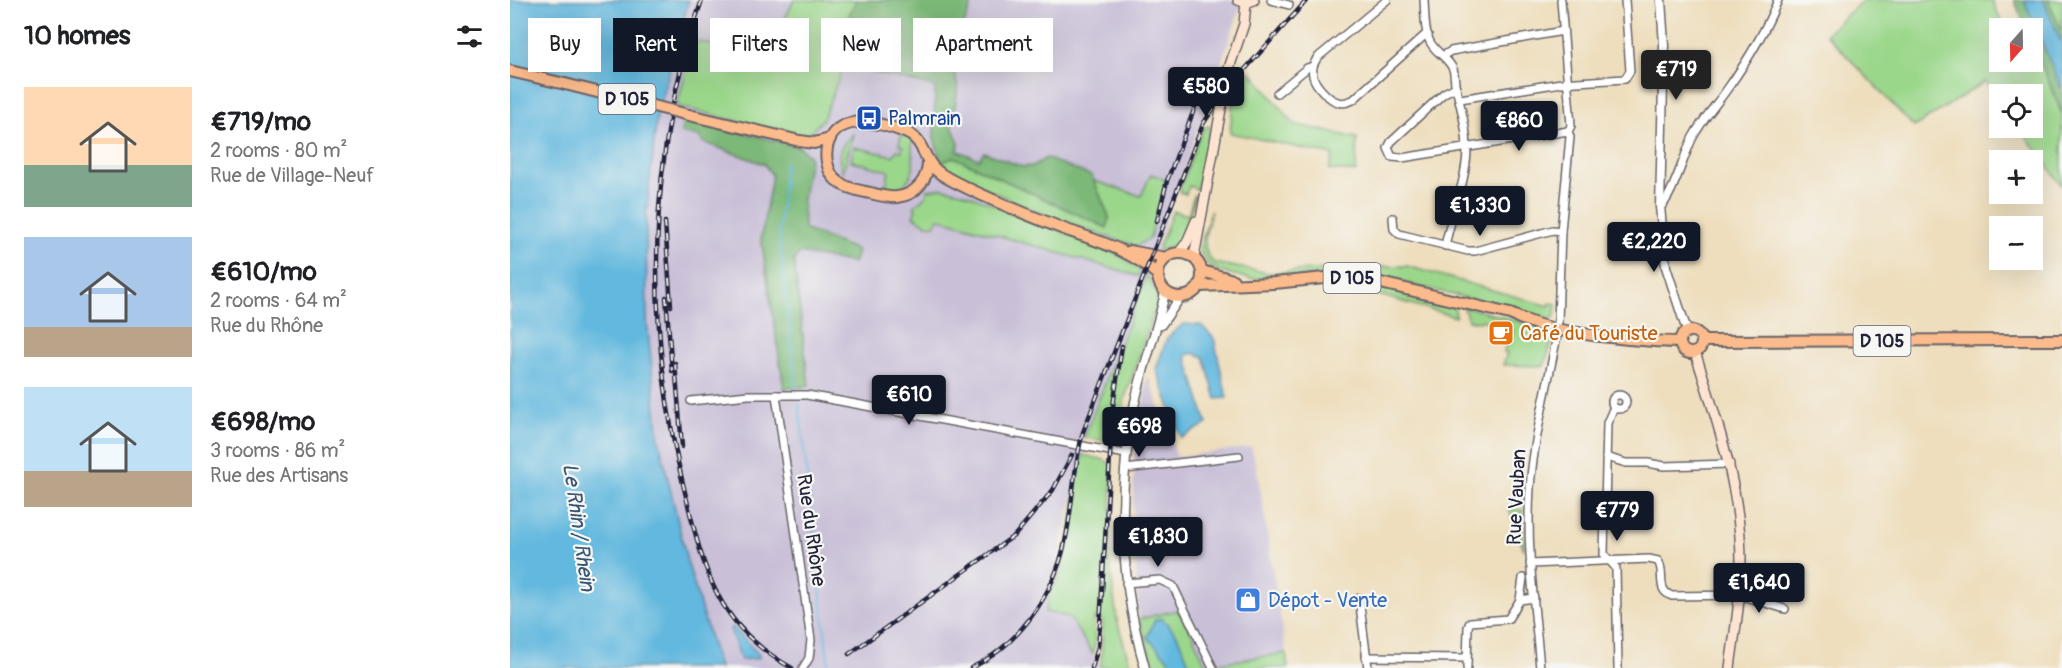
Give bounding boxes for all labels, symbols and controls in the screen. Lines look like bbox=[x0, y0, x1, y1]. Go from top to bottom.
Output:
chip: Buy bbox=[528, 18, 601, 72]
chip: Rent bbox=[613, 18, 698, 72]
chip: Filters bbox=[710, 18, 809, 72]
chip: New bbox=[821, 18, 901, 72]
chip: Apartment bbox=[913, 18, 1053, 72]
north arrow bbox=[1989, 18, 2043, 72]
map controls bbox=[1989, 18, 2043, 270]
text: 10 homes bbox=[24, 20, 130, 52]
icon: filters bbox=[453, 20, 486, 53]
pin: €719 bbox=[1640, 50, 1712, 101]
text: €719 bbox=[1655, 57, 1697, 82]
pin: €580 bbox=[1170, 67, 1242, 118]
text: €580 bbox=[1182, 74, 1230, 99]
road number: D 105 bbox=[598, 84, 656, 114]
button: locate bbox=[1989, 84, 2043, 138]
pin: €860 bbox=[1483, 101, 1555, 152]
bus stop icon: Palmrain bbox=[854, 103, 884, 133]
text: €719/mo bbox=[210, 106, 311, 138]
place label: Palmrain bbox=[888, 106, 961, 131]
text: €860 bbox=[1495, 108, 1543, 133]
icon: home bbox=[72, 111, 144, 183]
text: 2 rooms · 80 m² bbox=[210, 138, 347, 163]
button: + bbox=[1989, 150, 2043, 204]
text: Rue de Village-Neuf bbox=[210, 163, 374, 188]
pin: €1,330 bbox=[1431, 186, 1529, 237]
text: €1,330 bbox=[1449, 193, 1511, 218]
button: − bbox=[1989, 216, 2043, 270]
pin: €2,220 bbox=[1605, 222, 1703, 273]
text: €2,220 bbox=[1621, 229, 1687, 254]
text: €610/mo bbox=[210, 256, 317, 288]
icon: home bbox=[72, 261, 144, 333]
road number: D 105 bbox=[1324, 263, 1380, 293]
text: 2 rooms · 64 m² bbox=[210, 288, 347, 313]
text: Rue du Rhône bbox=[210, 313, 323, 338]
cafe icon: Café du Touriste bbox=[1486, 318, 1516, 348]
place label: Café du Touriste bbox=[1520, 321, 1658, 346]
road number: D 105 bbox=[1854, 326, 1910, 356]
pin: €610 bbox=[873, 375, 945, 426]
text: €610 bbox=[886, 382, 932, 407]
text: €698/mo bbox=[210, 406, 315, 438]
pin: €698 bbox=[1103, 407, 1175, 458]
icon: home bbox=[72, 411, 144, 483]
text: €698 bbox=[1116, 414, 1162, 439]
text: 3 rooms · 86 m² bbox=[210, 438, 345, 463]
street label: Rue Vauban bbox=[1501, 448, 1532, 546]
water label: Le Rhin / Rhein bbox=[556, 461, 601, 594]
text: Rue des Artisans bbox=[210, 463, 348, 488]
street label: Rue du Rhône bbox=[791, 472, 832, 588]
pin: €779 bbox=[1581, 491, 1653, 542]
text: €779 bbox=[1595, 498, 1639, 523]
pin: €1,830 bbox=[1109, 517, 1207, 568]
text: €1,830 bbox=[1128, 524, 1189, 549]
pin: €1,640 bbox=[1710, 563, 1808, 614]
text: €1,640 bbox=[1728, 570, 1791, 595]
shop icon: Dépot - Vente bbox=[1233, 585, 1263, 615]
place label: Dépot - Vente bbox=[1268, 588, 1387, 613]

